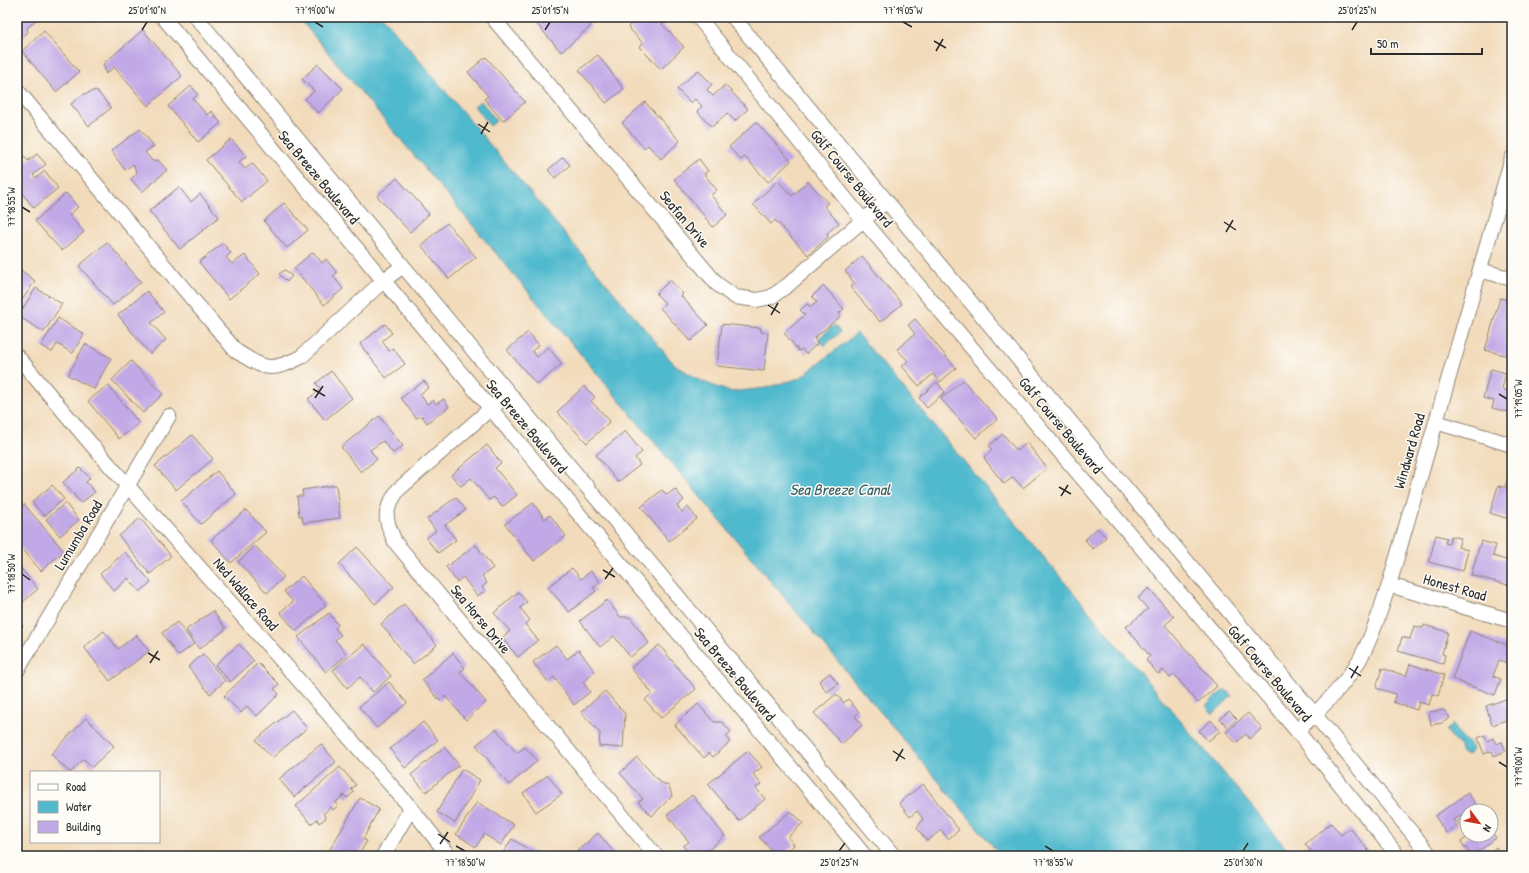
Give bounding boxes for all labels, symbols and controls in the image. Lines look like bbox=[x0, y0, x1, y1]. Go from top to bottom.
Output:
text: 25°01'10"N bbox=[128, 4, 166, 17]
text: 77°19'00"W bbox=[295, 4, 335, 17]
text: 25°01'15"N bbox=[531, 4, 569, 17]
text: 77°19'05"W bbox=[883, 4, 923, 17]
text: 25°01'25"N bbox=[1338, 4, 1376, 17]
scale bar bbox=[1371, 30, 1482, 56]
text: 50 m bbox=[1377, 35, 1398, 52]
street label: Golf Course Boulevard bbox=[806, 125, 898, 232]
street label: Sea Breeze Boulevard bbox=[274, 126, 365, 228]
text: 77°18'55"W bbox=[5, 186, 18, 227]
street label: Seafan Drive bbox=[655, 186, 715, 252]
street label: Golf Course Boulevard bbox=[1014, 372, 1108, 478]
street label: Sea Breeze Boulevard bbox=[482, 375, 573, 477]
text: 77°19'05"W bbox=[1512, 379, 1525, 419]
street label: Windward Road bbox=[1388, 411, 1430, 491]
water label: Sea Breeze Canal bbox=[790, 478, 891, 500]
street label: Lumumba Road bbox=[49, 496, 107, 574]
text: 77°18'50"W bbox=[5, 553, 18, 594]
street label: Ned Wallace Road bbox=[208, 553, 284, 635]
street label: Honest Road bbox=[1421, 568, 1489, 606]
street label: Sea Horse Drive bbox=[446, 580, 516, 658]
street label: Golf Course Boulevard bbox=[1223, 620, 1317, 726]
street label: Sea Breeze Boulevard bbox=[690, 623, 781, 725]
text: 77°19'00"W bbox=[1512, 747, 1525, 787]
legend bbox=[30, 771, 160, 843]
text: Road bbox=[66, 778, 86, 795]
text: Water bbox=[66, 798, 92, 815]
north arrow bbox=[1459, 803, 1499, 843]
text: Building bbox=[66, 818, 101, 835]
text: N bbox=[1480, 822, 1495, 835]
text: 77°18'50"W bbox=[445, 856, 486, 869]
text: 25°01'25"N bbox=[820, 856, 858, 869]
text: 77°18'55"W bbox=[1033, 856, 1074, 869]
text: 25°01'30"N bbox=[1224, 856, 1262, 869]

